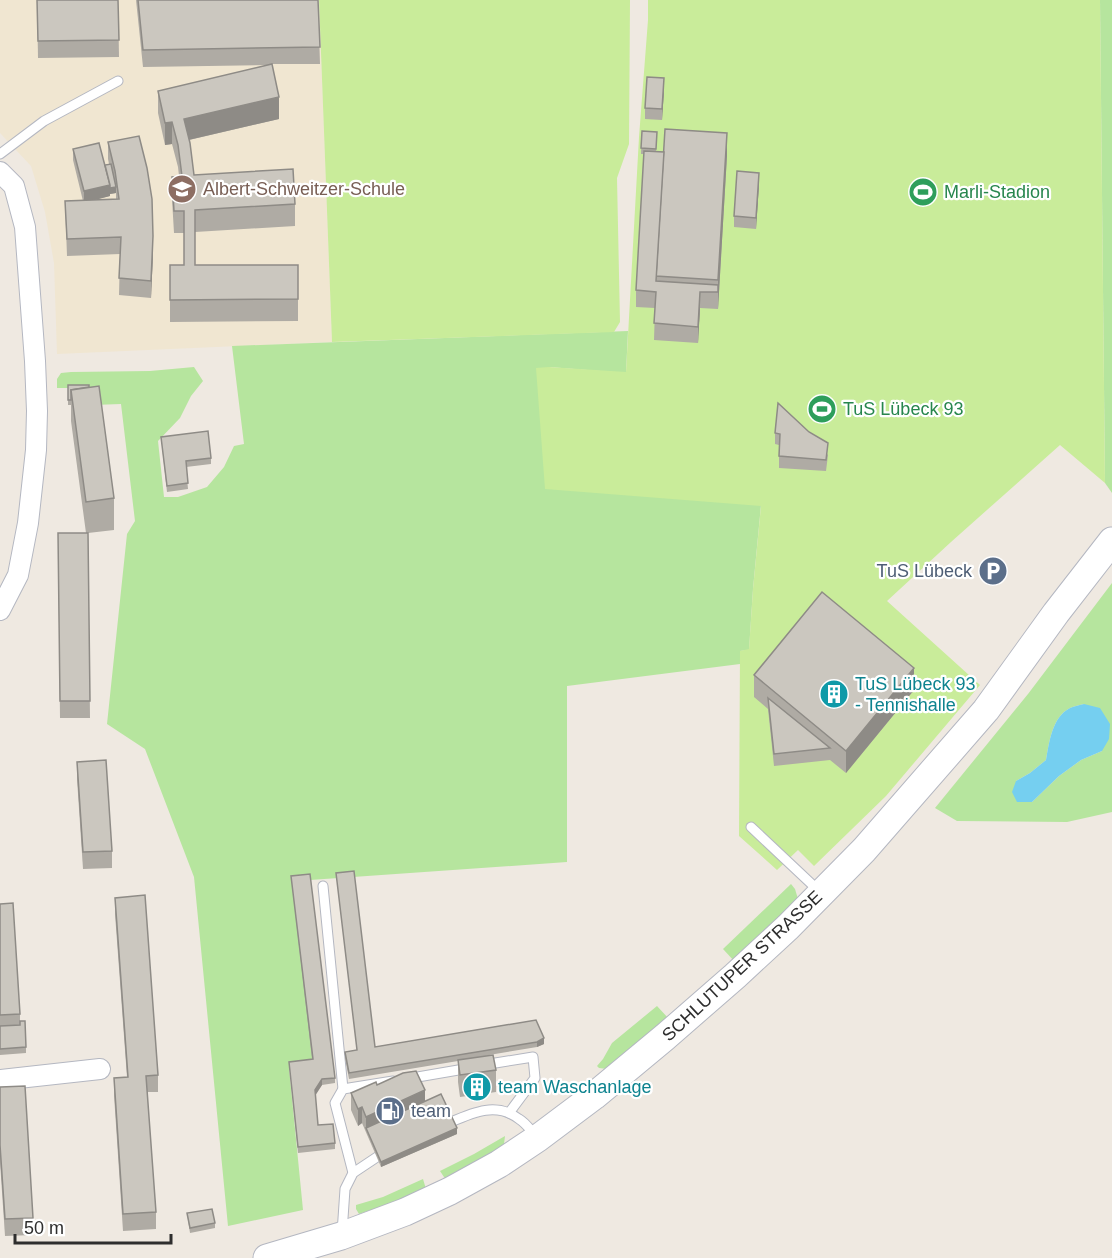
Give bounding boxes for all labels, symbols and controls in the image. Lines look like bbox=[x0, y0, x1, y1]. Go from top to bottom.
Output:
school or university icon: Albert-Schweitzer-Schule bbox=[166, 173, 198, 205]
sports icon: Marli-Stadion bbox=[907, 176, 939, 208]
place label: Albert-Schweitzer-Schule bbox=[203, 179, 405, 199]
place label: Marli-Stadion bbox=[944, 182, 1050, 202]
sports icon: TuS Lübeck 93 bbox=[806, 393, 838, 425]
place label: TuS Lübeck 93 bbox=[843, 399, 963, 419]
parking icon: TuS Lübeck bbox=[977, 555, 1009, 587]
place label: TuS Lübeck bbox=[877, 561, 973, 581]
place label: TuS Lübeck 93 - Tennishalle bbox=[855, 674, 975, 715]
building icon: TuS Lübeck 93 - Tennishalle bbox=[818, 678, 850, 710]
street label: SCHLUTUPER STRASSE bbox=[658, 887, 826, 1045]
building icon: team Waschanlage bbox=[461, 1071, 493, 1103]
place label: team Waschanlage bbox=[498, 1077, 651, 1097]
fuel station icon: team bbox=[374, 1095, 406, 1127]
place label: team bbox=[411, 1101, 451, 1121]
scale bar bbox=[15, 1207, 171, 1245]
text: 50 m bbox=[24, 1218, 64, 1238]

